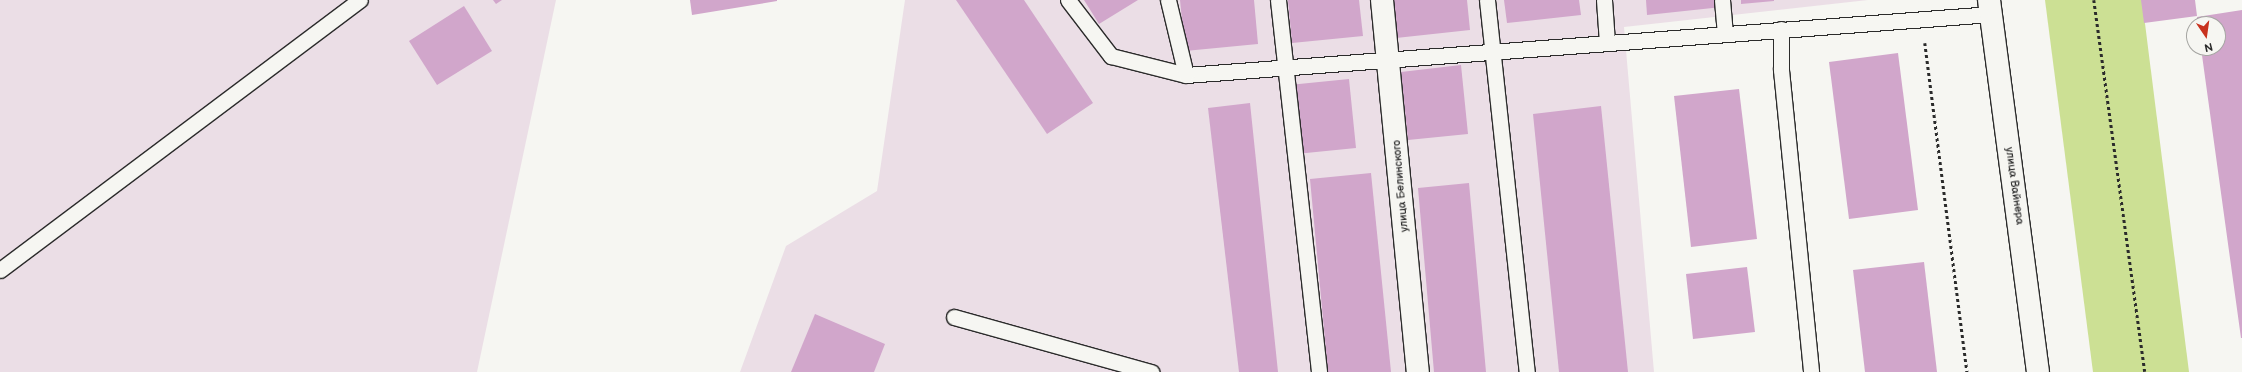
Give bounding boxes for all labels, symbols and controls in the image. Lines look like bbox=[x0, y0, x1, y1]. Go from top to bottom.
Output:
north arrow bbox=[2186, 16, 2226, 56]
text: N bbox=[2203, 40, 2214, 54]
street label: улица Белинского bbox=[1390, 139, 1412, 233]
street label: улица Вайнера bbox=[2002, 146, 2026, 226]

